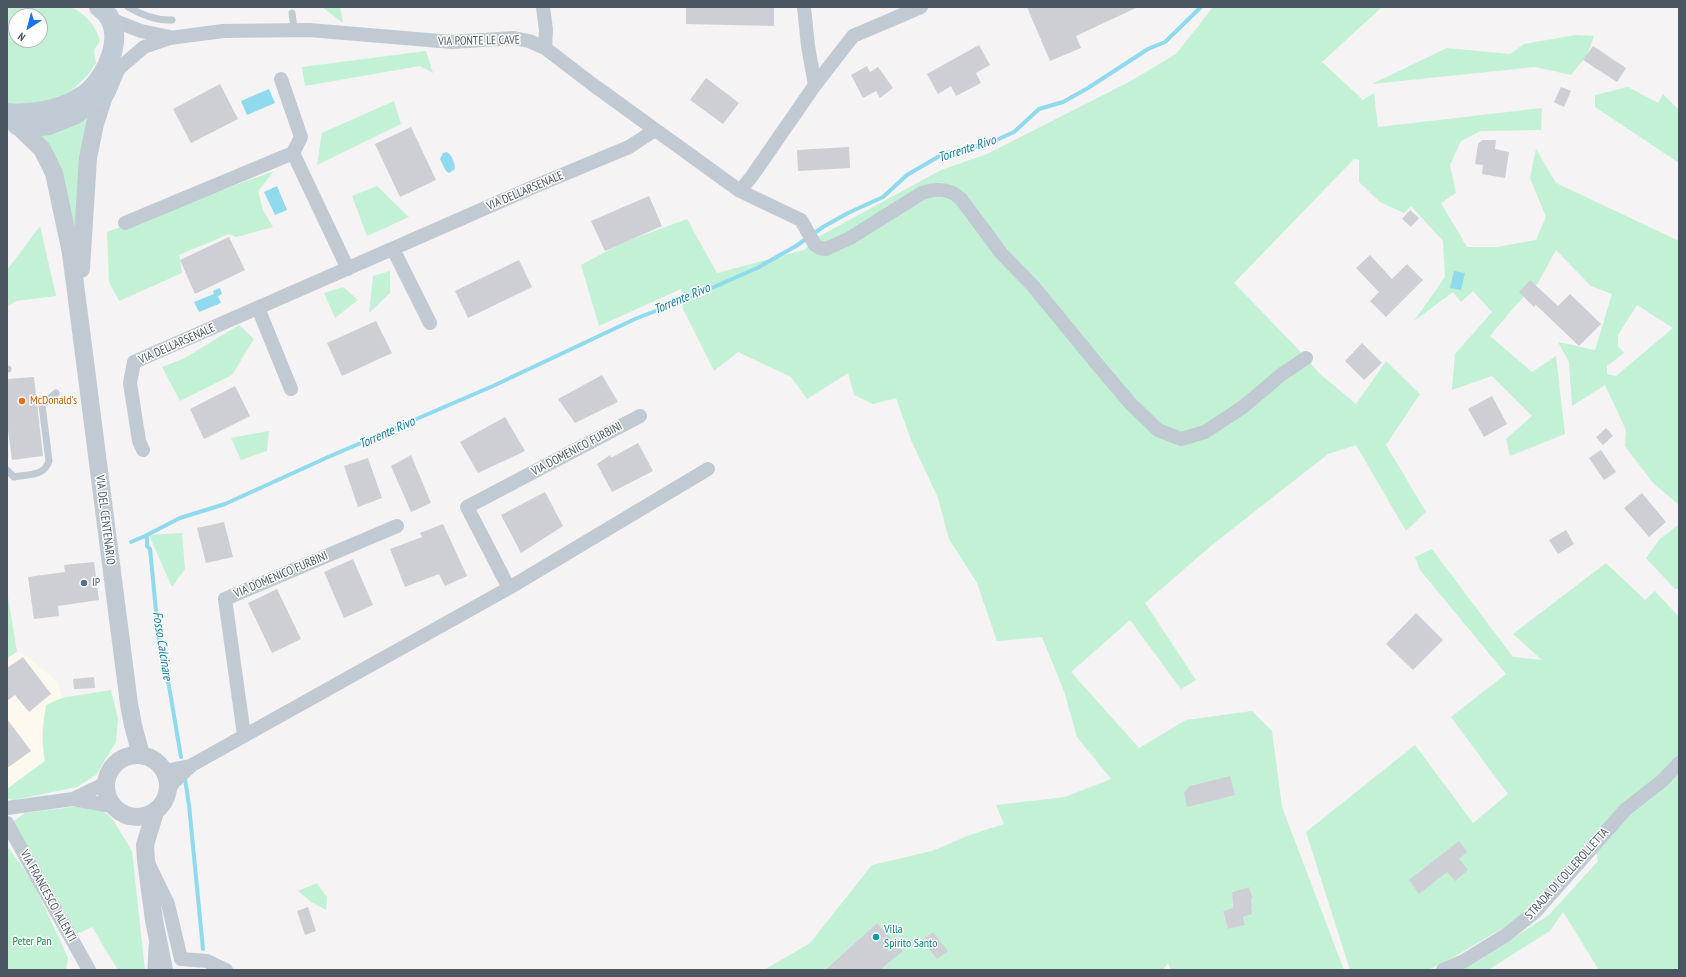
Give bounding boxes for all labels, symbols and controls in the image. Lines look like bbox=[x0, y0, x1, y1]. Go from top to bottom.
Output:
north arrow bbox=[8, 8, 48, 48]
text: N bbox=[15, 29, 28, 44]
street label: VIA PONTE LE CAVE bbox=[438, 33, 520, 49]
water label: Torrente Rivo bbox=[936, 132, 998, 166]
street label: VIA DELL'ARSENALE bbox=[485, 168, 565, 214]
water label: Torrente Rivo bbox=[652, 280, 712, 318]
street label: VIA DELL'ARSENALE bbox=[137, 321, 217, 367]
place label: McDonald's bbox=[30, 394, 77, 408]
marker: McDonald's bbox=[17, 396, 27, 406]
water label: Torrente Rivo bbox=[357, 414, 417, 452]
street label: VIA DOMENICO FURBINI bbox=[529, 419, 625, 479]
street label: VIA DEL CENTENARIO bbox=[92, 474, 118, 566]
street label: VIA DOMENICO FURBINI bbox=[232, 549, 330, 601]
place label: IP bbox=[92, 576, 100, 590]
marker: IP bbox=[79, 578, 89, 588]
water label: Fosso Calcinare bbox=[149, 610, 175, 682]
street label: STRADA DI COLLEROLLETTA bbox=[1522, 825, 1612, 923]
street label: VIA FRANCESCO IALENTI bbox=[17, 848, 79, 944]
place label: Villa Spirito Santo bbox=[884, 923, 937, 951]
marker: Villa Spirito Santo bbox=[871, 932, 881, 942]
park label: Peter Pan bbox=[12, 935, 52, 949]

